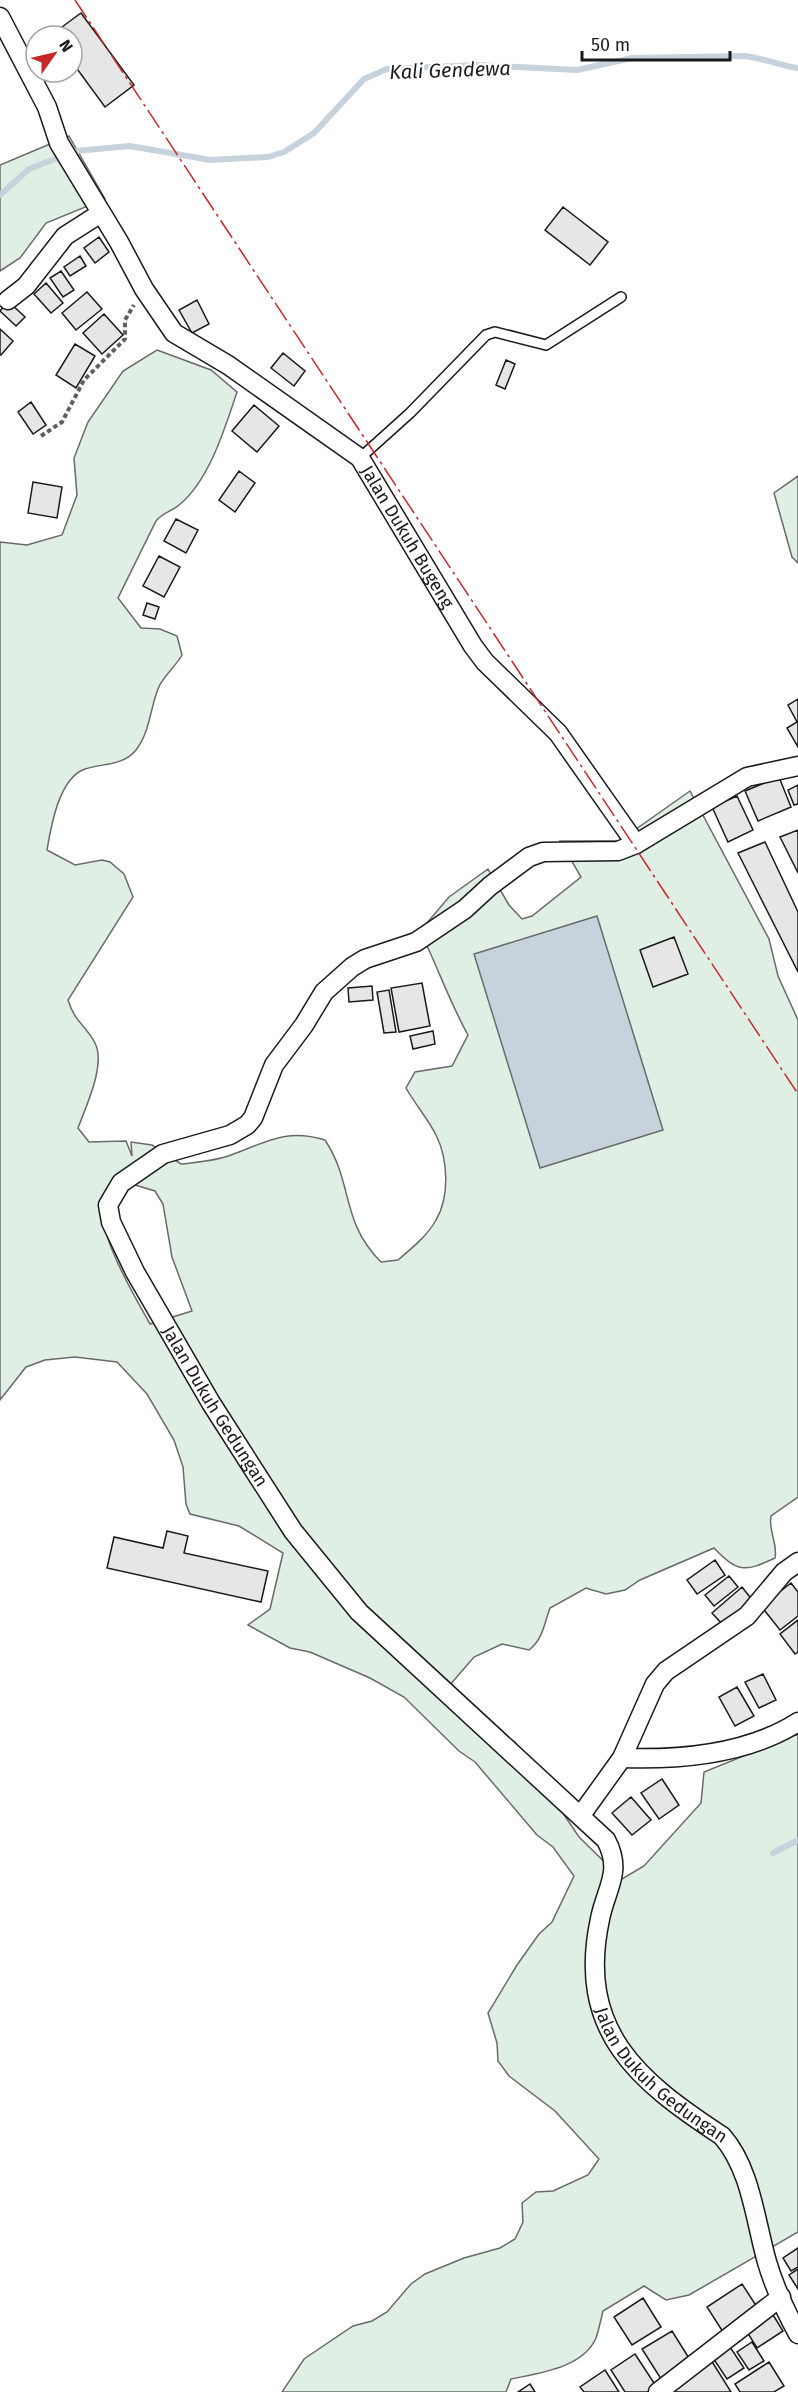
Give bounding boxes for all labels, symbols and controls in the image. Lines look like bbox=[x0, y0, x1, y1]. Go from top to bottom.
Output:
north arrow bbox=[24, 24, 84, 84]
scale bar bbox=[582, 24, 730, 62]
text: 50 m bbox=[591, 34, 630, 56]
text: N bbox=[55, 36, 77, 56]
water label: Kali Gendewa bbox=[389, 56, 511, 84]
street label: Jalan Dukuh Bugeng bbox=[356, 461, 459, 613]
street label: Jalan Dukuh Gedungan bbox=[158, 1322, 273, 1491]
street label: Jalan Dukuh Gedungan bbox=[590, 2005, 732, 2148]

